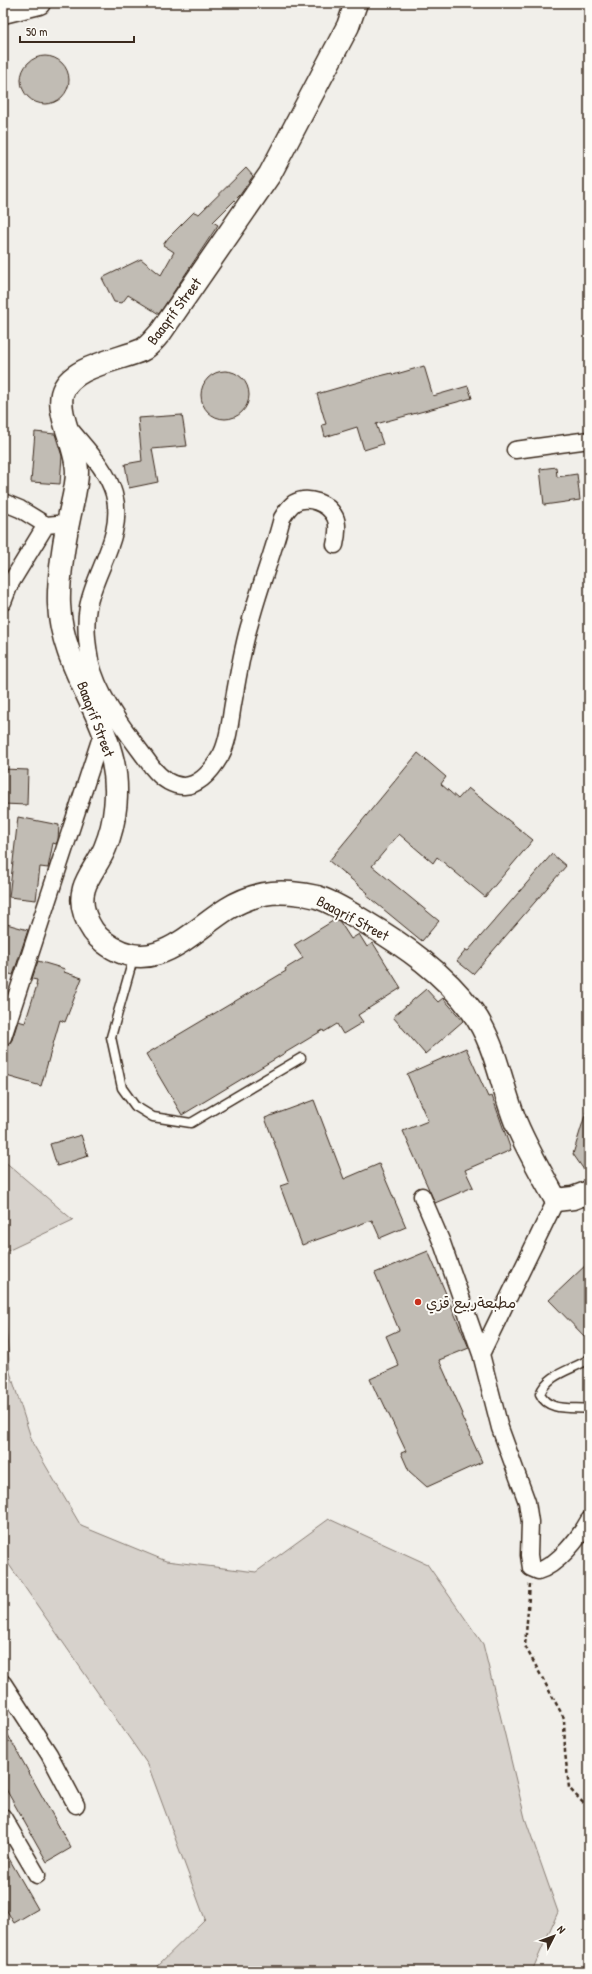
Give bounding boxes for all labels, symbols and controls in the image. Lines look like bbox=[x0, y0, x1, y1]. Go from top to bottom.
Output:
scale bar bbox=[20, 18, 134, 44]
text: 50 m bbox=[26, 23, 47, 40]
street label: Baaqrif Street bbox=[142, 272, 207, 349]
street label: Baaqrif Street bbox=[72, 678, 120, 761]
street label: Baaqrif Street bbox=[313, 890, 394, 946]
place label: مطبعةربيع قزي bbox=[426, 1292, 516, 1314]
marker: مطبعةربيع قزي bbox=[413, 1297, 423, 1307]
north arrow bbox=[534, 1916, 574, 1956]
text: N bbox=[554, 1922, 569, 1936]

